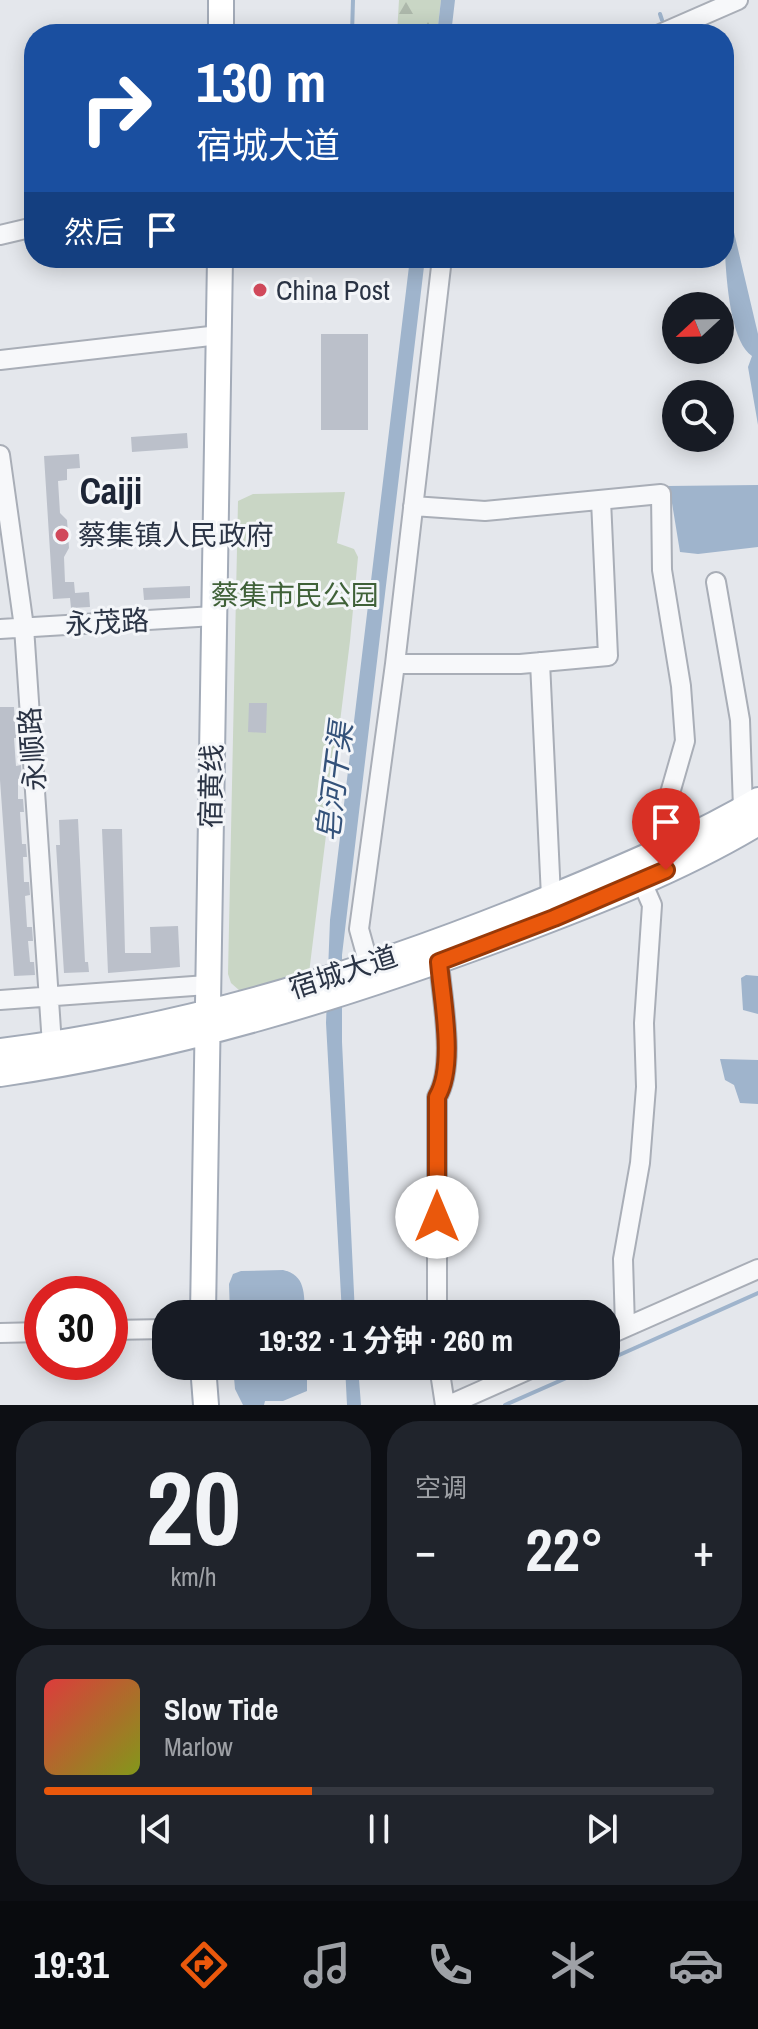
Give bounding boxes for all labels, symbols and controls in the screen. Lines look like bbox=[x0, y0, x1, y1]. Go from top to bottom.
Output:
text: 130 m bbox=[196, 44, 326, 119]
icon: right bbox=[64, 56, 168, 160]
text: 宿城大道 bbox=[196, 121, 340, 169]
icon: arrive bbox=[140, 208, 184, 252]
text: 然后 bbox=[64, 212, 124, 252]
place label: China Post bbox=[276, 271, 390, 309]
marker: China Post bbox=[251, 281, 269, 299]
north arrow bbox=[662, 292, 734, 364]
map controls bbox=[662, 292, 734, 452]
button: search bbox=[662, 380, 734, 452]
district label: Caiji bbox=[80, 467, 142, 515]
place label: 蔡集镇人民政府 bbox=[78, 516, 274, 554]
marker: 蔡集镇人民政府 bbox=[53, 526, 71, 544]
park label: 蔡集市民公园 bbox=[211, 576, 379, 614]
street label: 永茂路 bbox=[64, 601, 150, 643]
street label: 永顺路 bbox=[10, 706, 54, 792]
water label: 皂河干渠 bbox=[307, 716, 362, 844]
street label: 宿黄线 bbox=[191, 744, 231, 828]
pin bbox=[632, 788, 700, 870]
icon: arrive bbox=[644, 800, 688, 844]
street label: 宿城大道 bbox=[284, 937, 402, 1007]
position arrow bbox=[395, 1175, 479, 1259]
speed limit sign: 30 bbox=[24, 1276, 128, 1380]
text: 19:32 · 1 分钟 · 260 m bbox=[259, 1320, 513, 1360]
text: 20 bbox=[146, 1437, 241, 1577]
text: 空调 bbox=[415, 1470, 467, 1505]
text: 22° bbox=[525, 1509, 604, 1590]
text: − bbox=[415, 1520, 436, 1580]
text: + bbox=[693, 1520, 714, 1580]
text: km/h bbox=[170, 1559, 217, 1594]
text: Slow Tide bbox=[164, 1689, 278, 1729]
text: Marlow bbox=[164, 1729, 233, 1764]
icon: previous bbox=[134, 1807, 178, 1851]
icon: pause bbox=[357, 1807, 401, 1851]
icon: next bbox=[580, 1807, 624, 1851]
icon: directions bbox=[176, 1937, 232, 1993]
icon: music bbox=[299, 1937, 355, 1993]
icon: phone bbox=[422, 1937, 478, 1993]
icon: climate bbox=[545, 1937, 601, 1993]
icon: car bbox=[668, 1937, 724, 1993]
text: 19:31 bbox=[34, 1941, 109, 1989]

